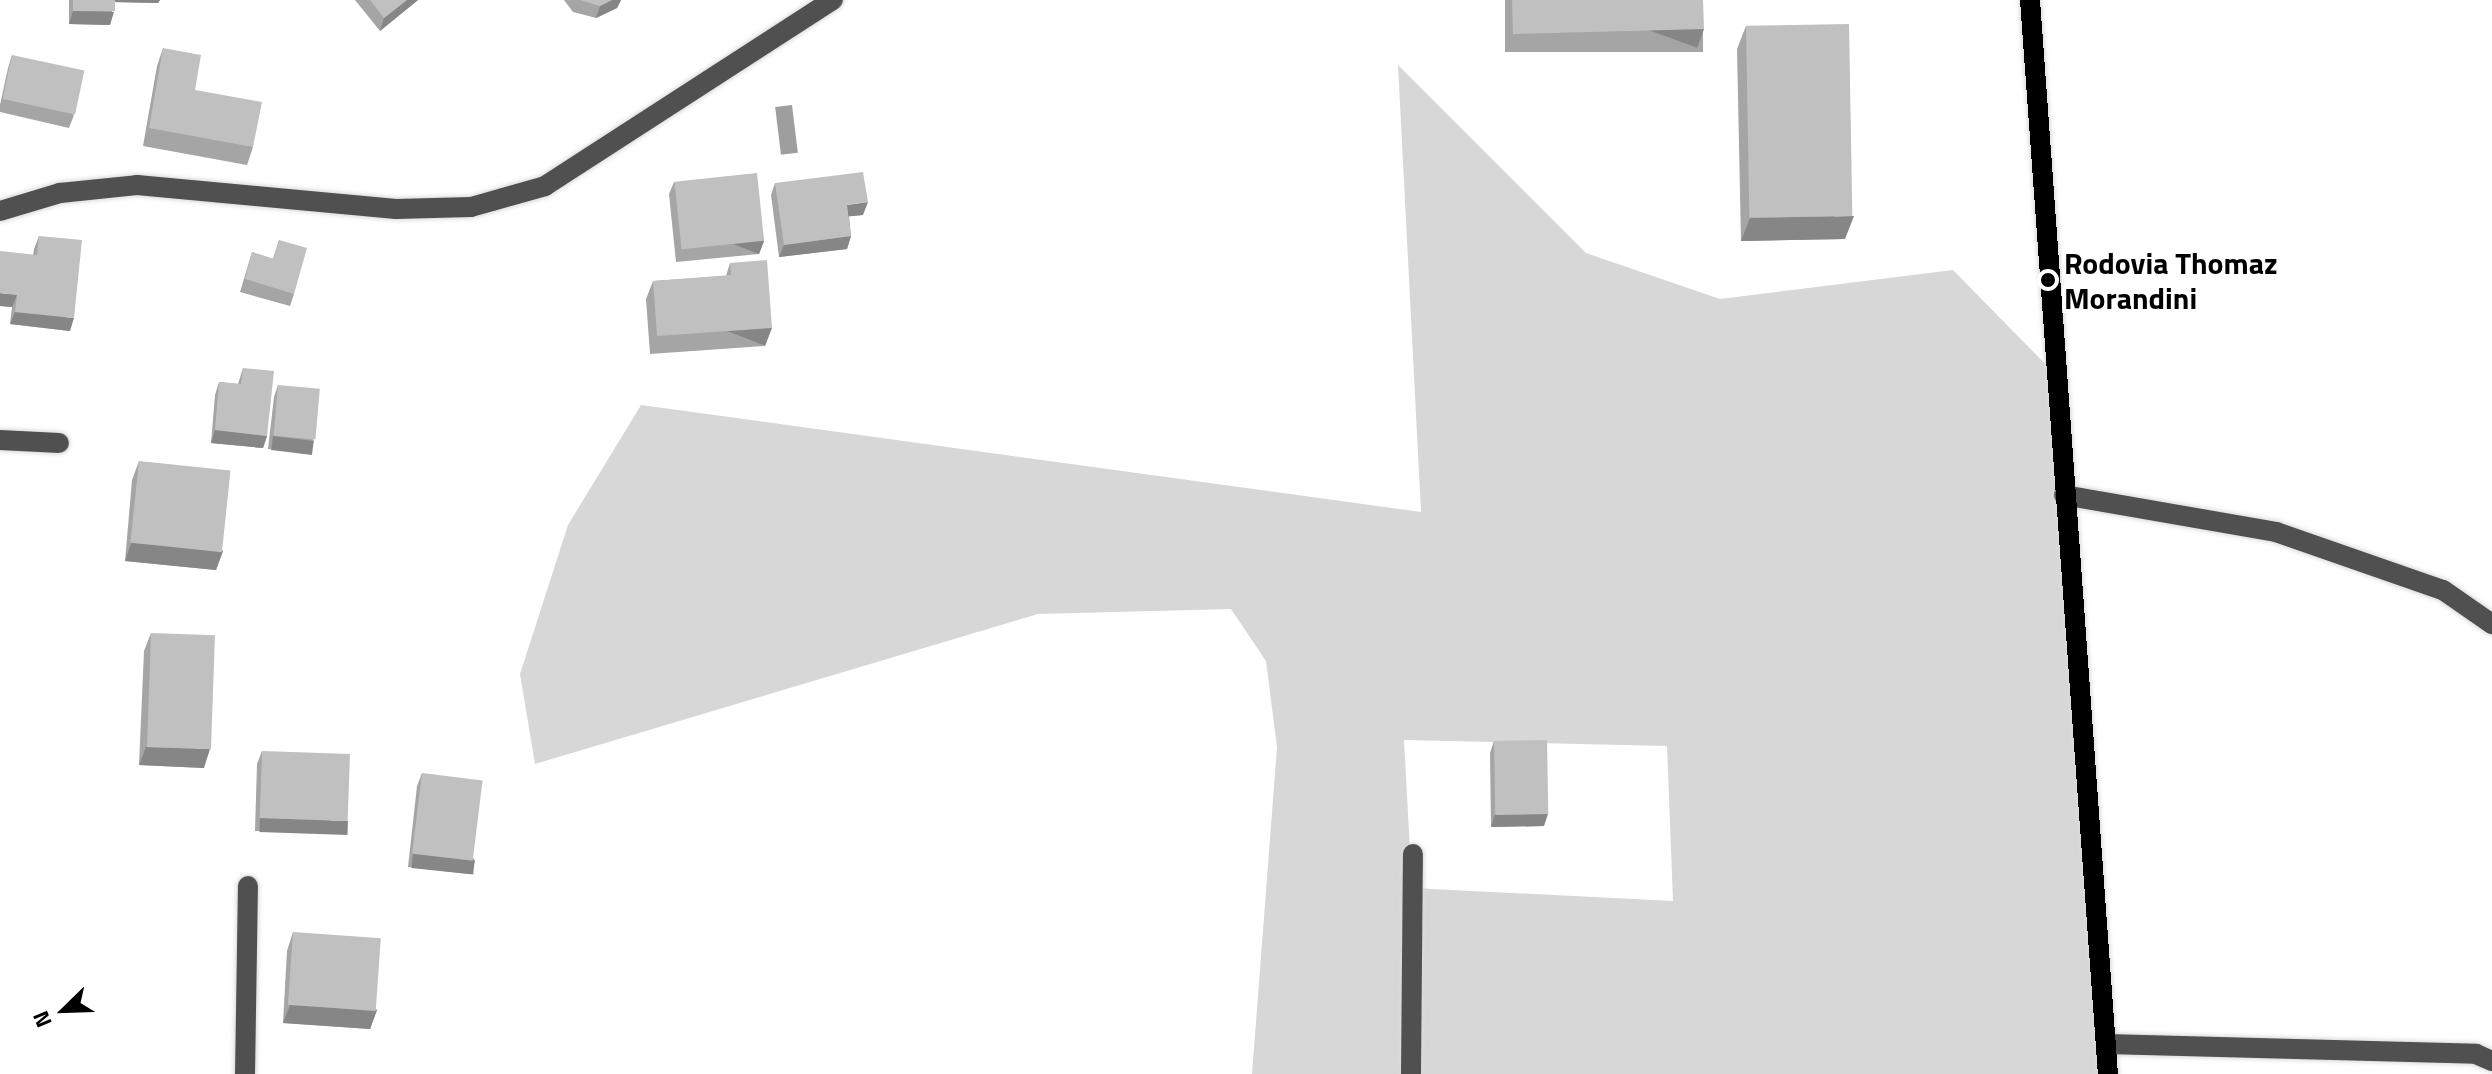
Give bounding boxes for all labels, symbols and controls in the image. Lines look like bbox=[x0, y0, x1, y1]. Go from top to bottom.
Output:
place label: Rodovia Thomaz Morandini bbox=[2064, 245, 2278, 316]
marker: Rodovia Thomaz Morandini bbox=[2039, 271, 2057, 289]
north arrow bbox=[24, 970, 104, 1050]
text: N bbox=[23, 1006, 61, 1033]

